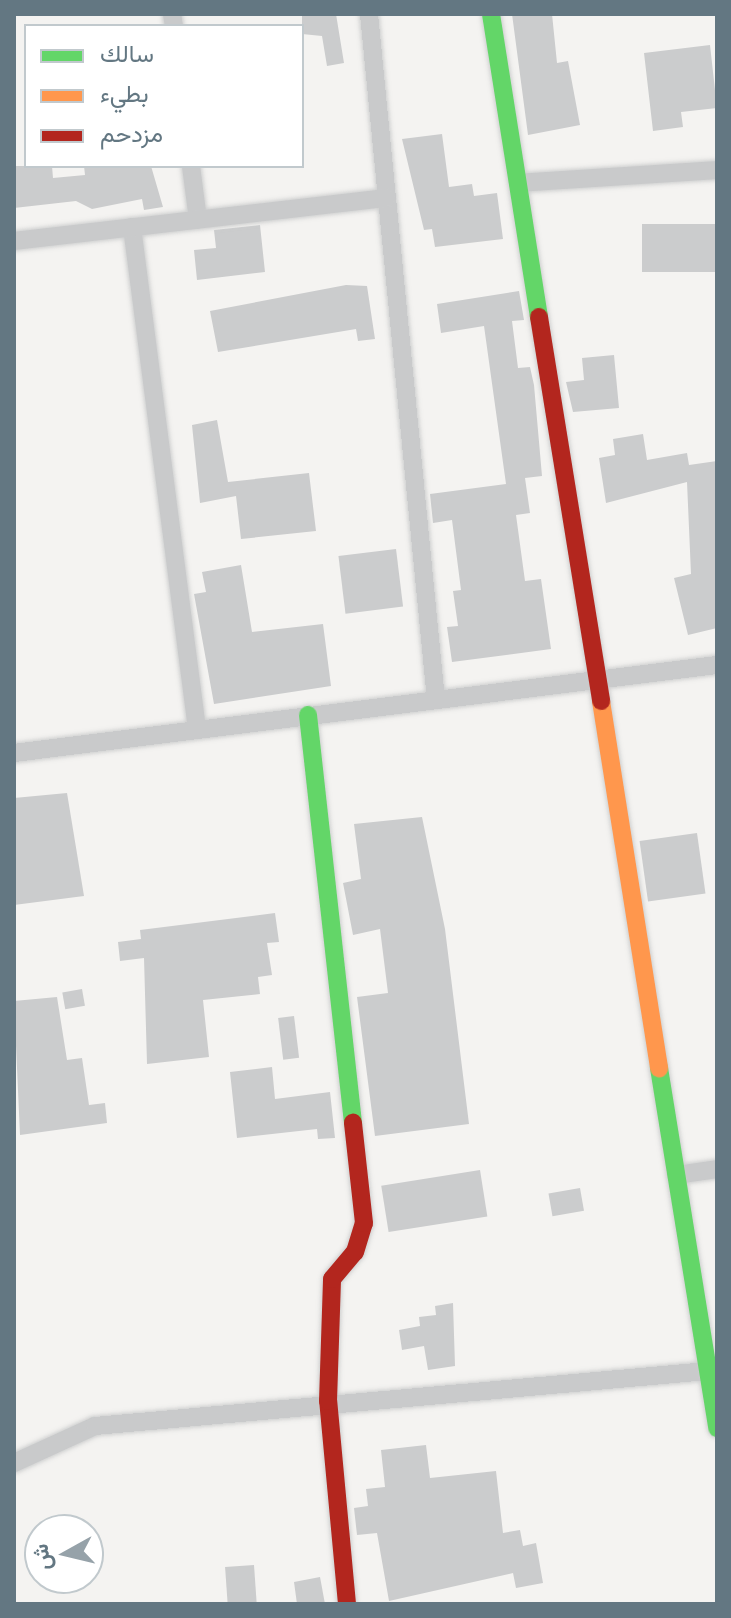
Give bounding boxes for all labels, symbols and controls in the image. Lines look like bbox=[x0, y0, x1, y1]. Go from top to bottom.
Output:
legend bbox=[24, 24, 304, 168]
text: سالك bbox=[100, 40, 154, 68]
text: بطيء bbox=[100, 80, 149, 108]
text: مزدحم bbox=[100, 120, 163, 148]
north arrow bbox=[24, 1514, 104, 1594]
text: ش bbox=[28, 1542, 56, 1572]

